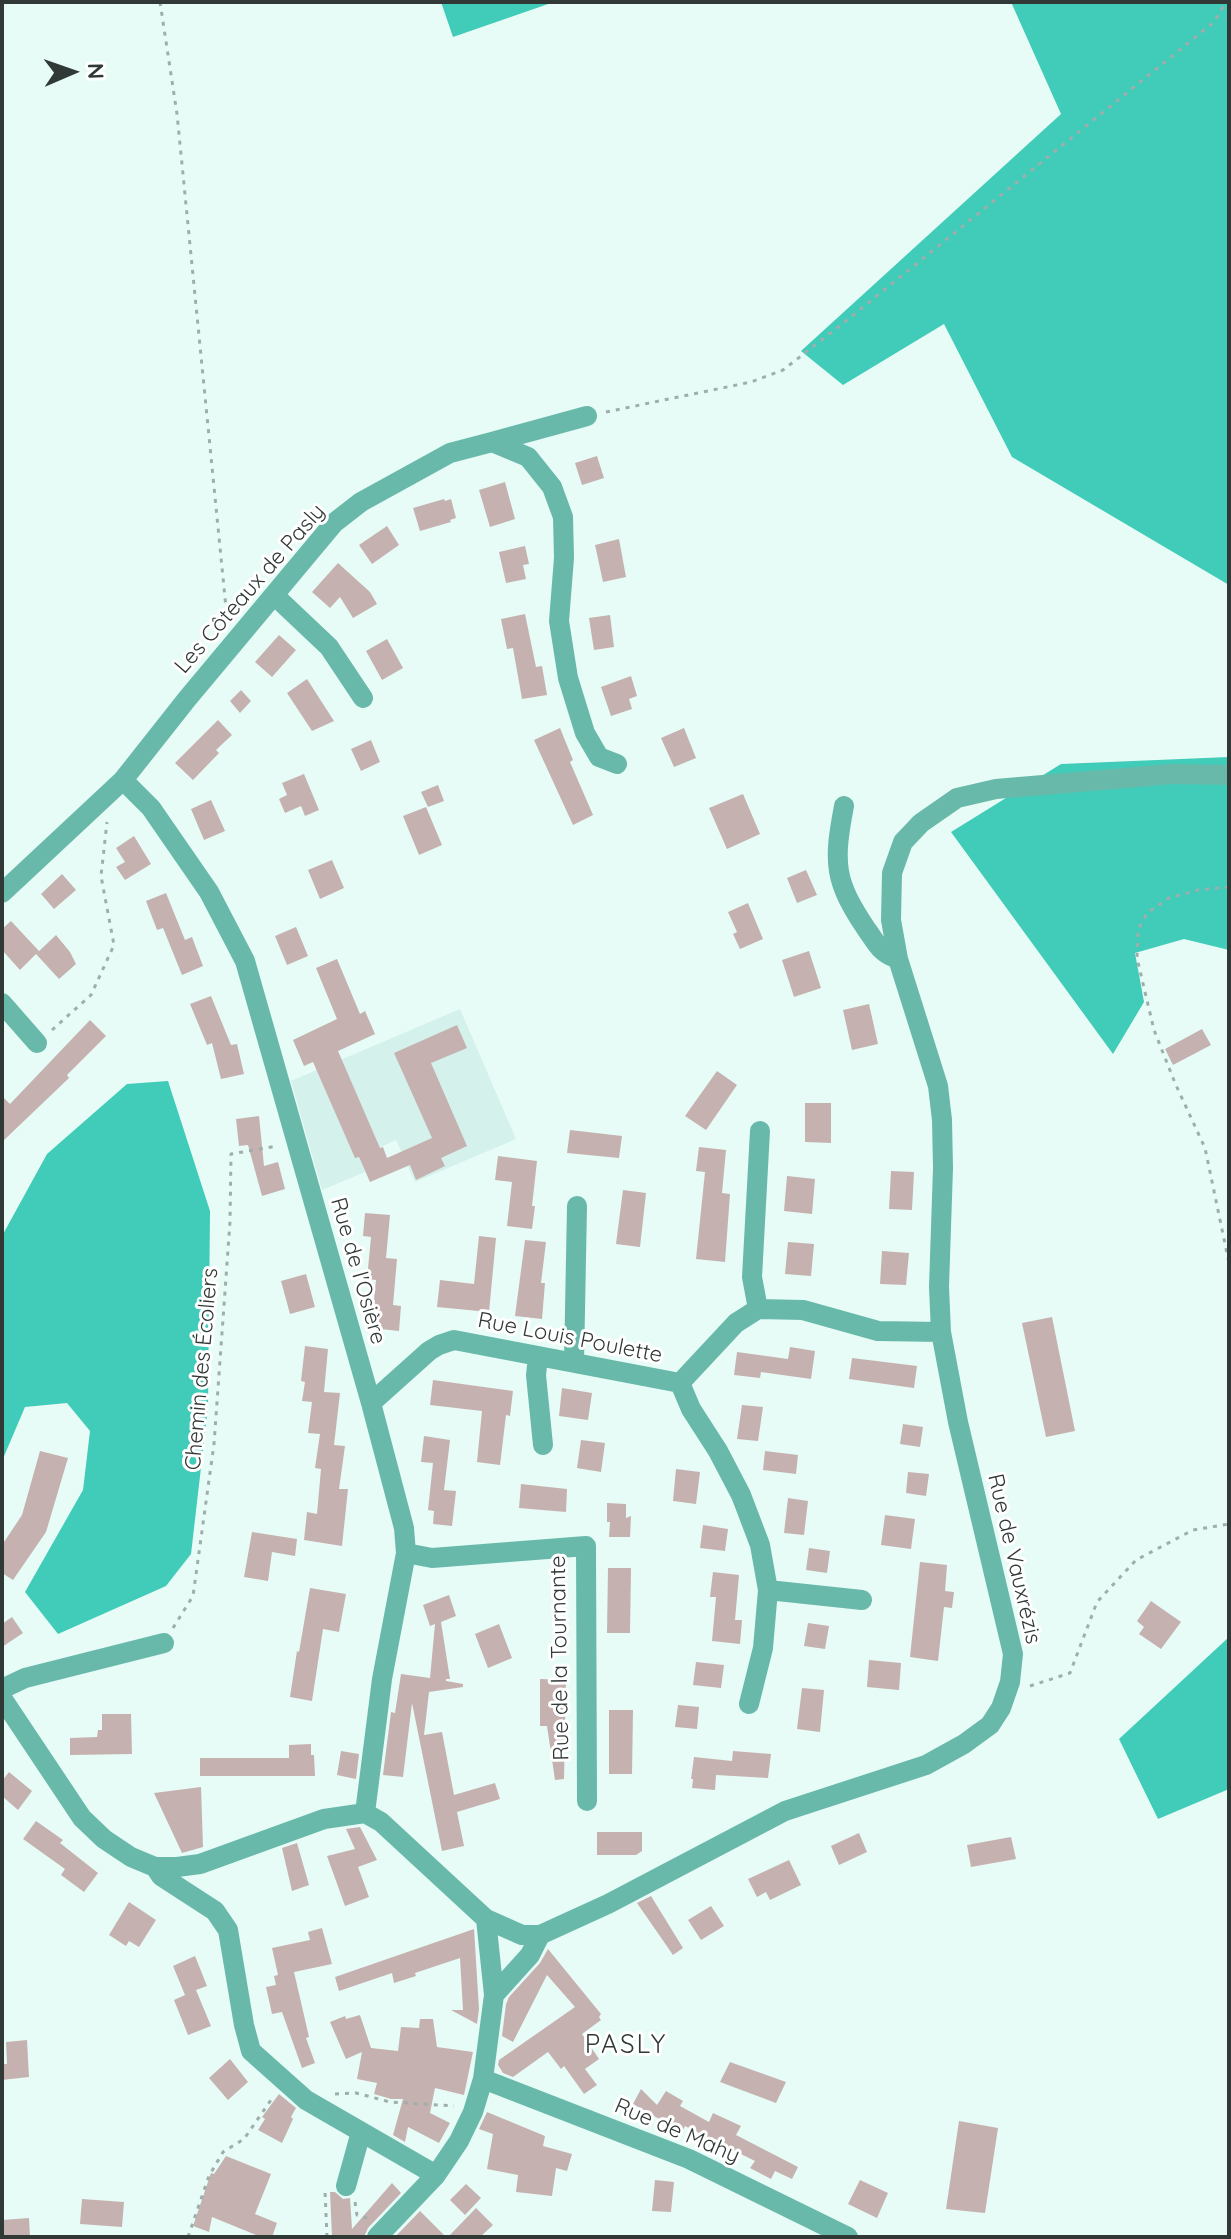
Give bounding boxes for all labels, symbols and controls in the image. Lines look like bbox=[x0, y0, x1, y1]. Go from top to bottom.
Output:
north arrow bbox=[32, 32, 112, 112]
text: N bbox=[82, 63, 110, 80]
street label: Les Côteaux de Pasly bbox=[169, 499, 331, 679]
street label: Rue de l'Osière bbox=[324, 1195, 392, 1347]
street label: Chemin des Écoliers bbox=[180, 1267, 224, 1471]
street label: Rue Louis Poulette bbox=[476, 1307, 664, 1369]
street label: Rue de Vauxrézis bbox=[982, 1471, 1046, 1647]
street label: Rue de la Tournante bbox=[545, 1555, 575, 1761]
district label: PASLY bbox=[585, 2029, 667, 2061]
street label: Rue de Mahy bbox=[610, 2093, 744, 2169]

